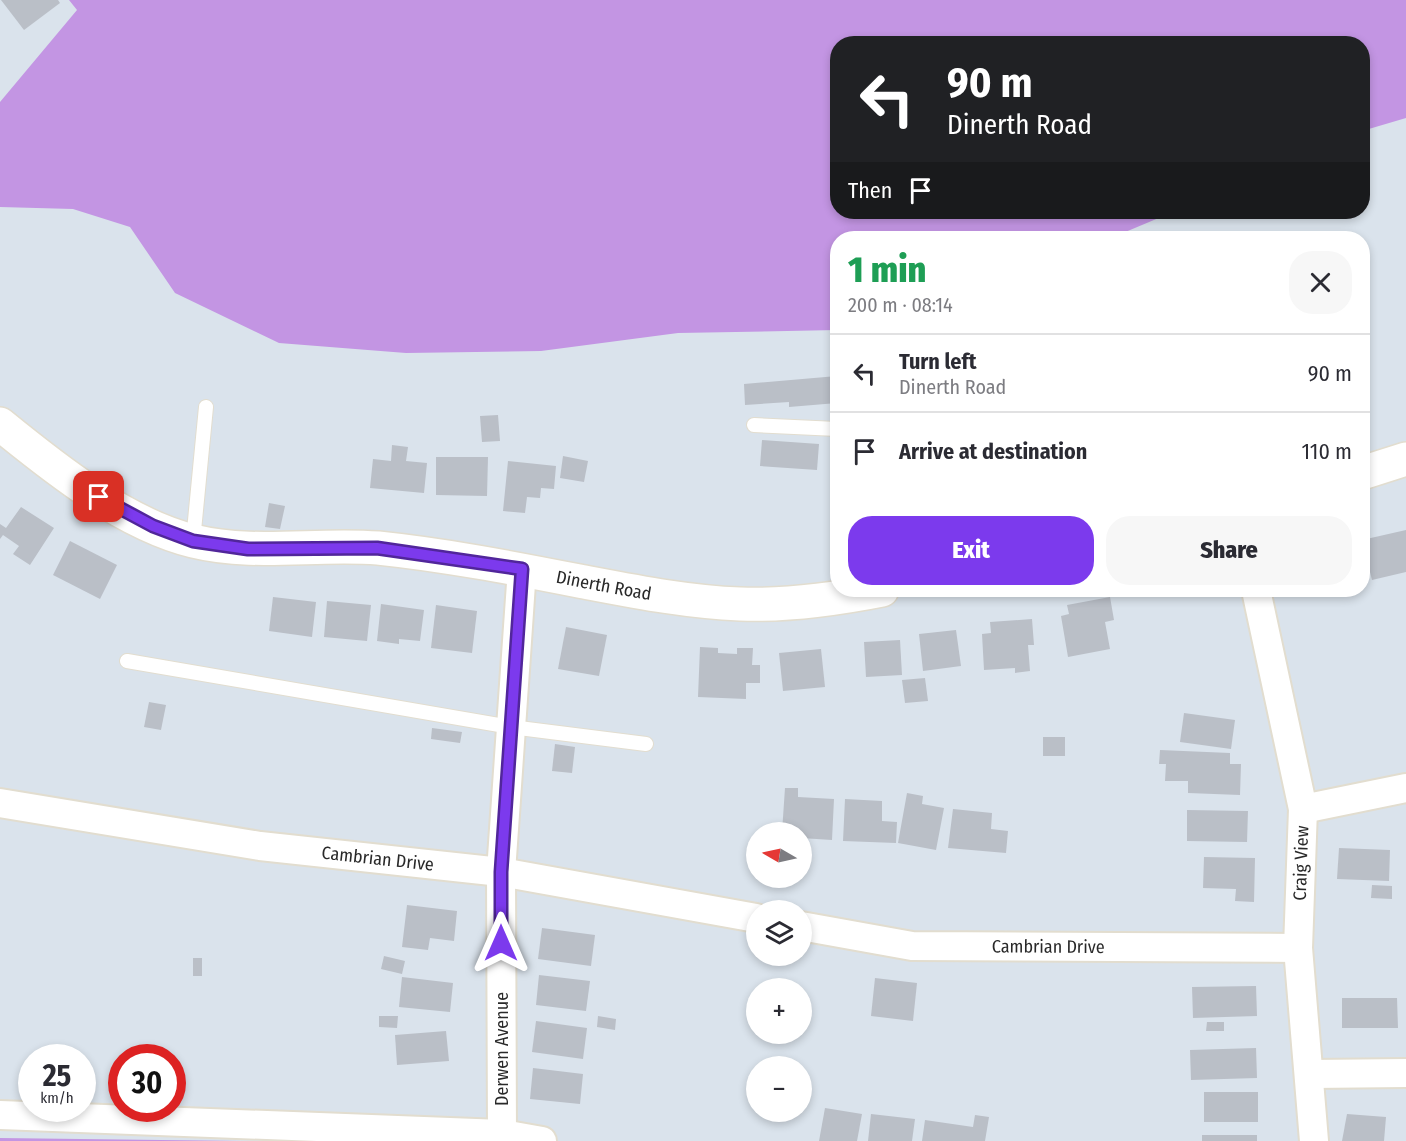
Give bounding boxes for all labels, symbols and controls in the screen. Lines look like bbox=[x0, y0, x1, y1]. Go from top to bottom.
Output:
text: 90 m bbox=[947, 58, 1032, 108]
icon: left bbox=[848, 60, 926, 138]
text: Dinerth Road bbox=[947, 109, 1092, 141]
icon: arrive bbox=[904, 174, 937, 207]
text: Then bbox=[848, 177, 892, 204]
text: 1 min bbox=[848, 248, 926, 292]
button: close bbox=[1289, 251, 1352, 314]
text: 200 m · 08:14 bbox=[848, 293, 953, 317]
text: Turn left bbox=[899, 348, 977, 375]
icon: left bbox=[848, 357, 881, 390]
text: 90 m bbox=[1308, 360, 1352, 387]
text: Dinerth Road bbox=[899, 375, 1006, 399]
icon: arrive bbox=[848, 435, 881, 468]
text: Arrive at destination bbox=[899, 438, 1087, 465]
text: 110 m bbox=[1302, 438, 1352, 465]
pin bbox=[73, 471, 124, 522]
icon: arrive bbox=[82, 480, 115, 513]
button: Exit bbox=[848, 516, 1094, 585]
button: Share bbox=[1106, 516, 1352, 585]
street label: Dinerth Road bbox=[554, 566, 653, 605]
north arrow bbox=[746, 822, 812, 888]
map controls bbox=[746, 822, 812, 1122]
street label: Craig View bbox=[1289, 825, 1313, 901]
street label: Cambrian Drive bbox=[321, 842, 435, 876]
button: layers bbox=[746, 900, 812, 966]
position arrow bbox=[469, 911, 533, 975]
street label: Cambrian Drive bbox=[992, 935, 1105, 958]
button: + bbox=[746, 978, 812, 1044]
street label: Derwen Avenue bbox=[491, 992, 513, 1106]
speed limit sign: 30 bbox=[108, 1044, 186, 1122]
button: − bbox=[746, 1056, 812, 1122]
text: 25 bbox=[43, 1058, 71, 1094]
text: km/h bbox=[40, 1089, 74, 1107]

